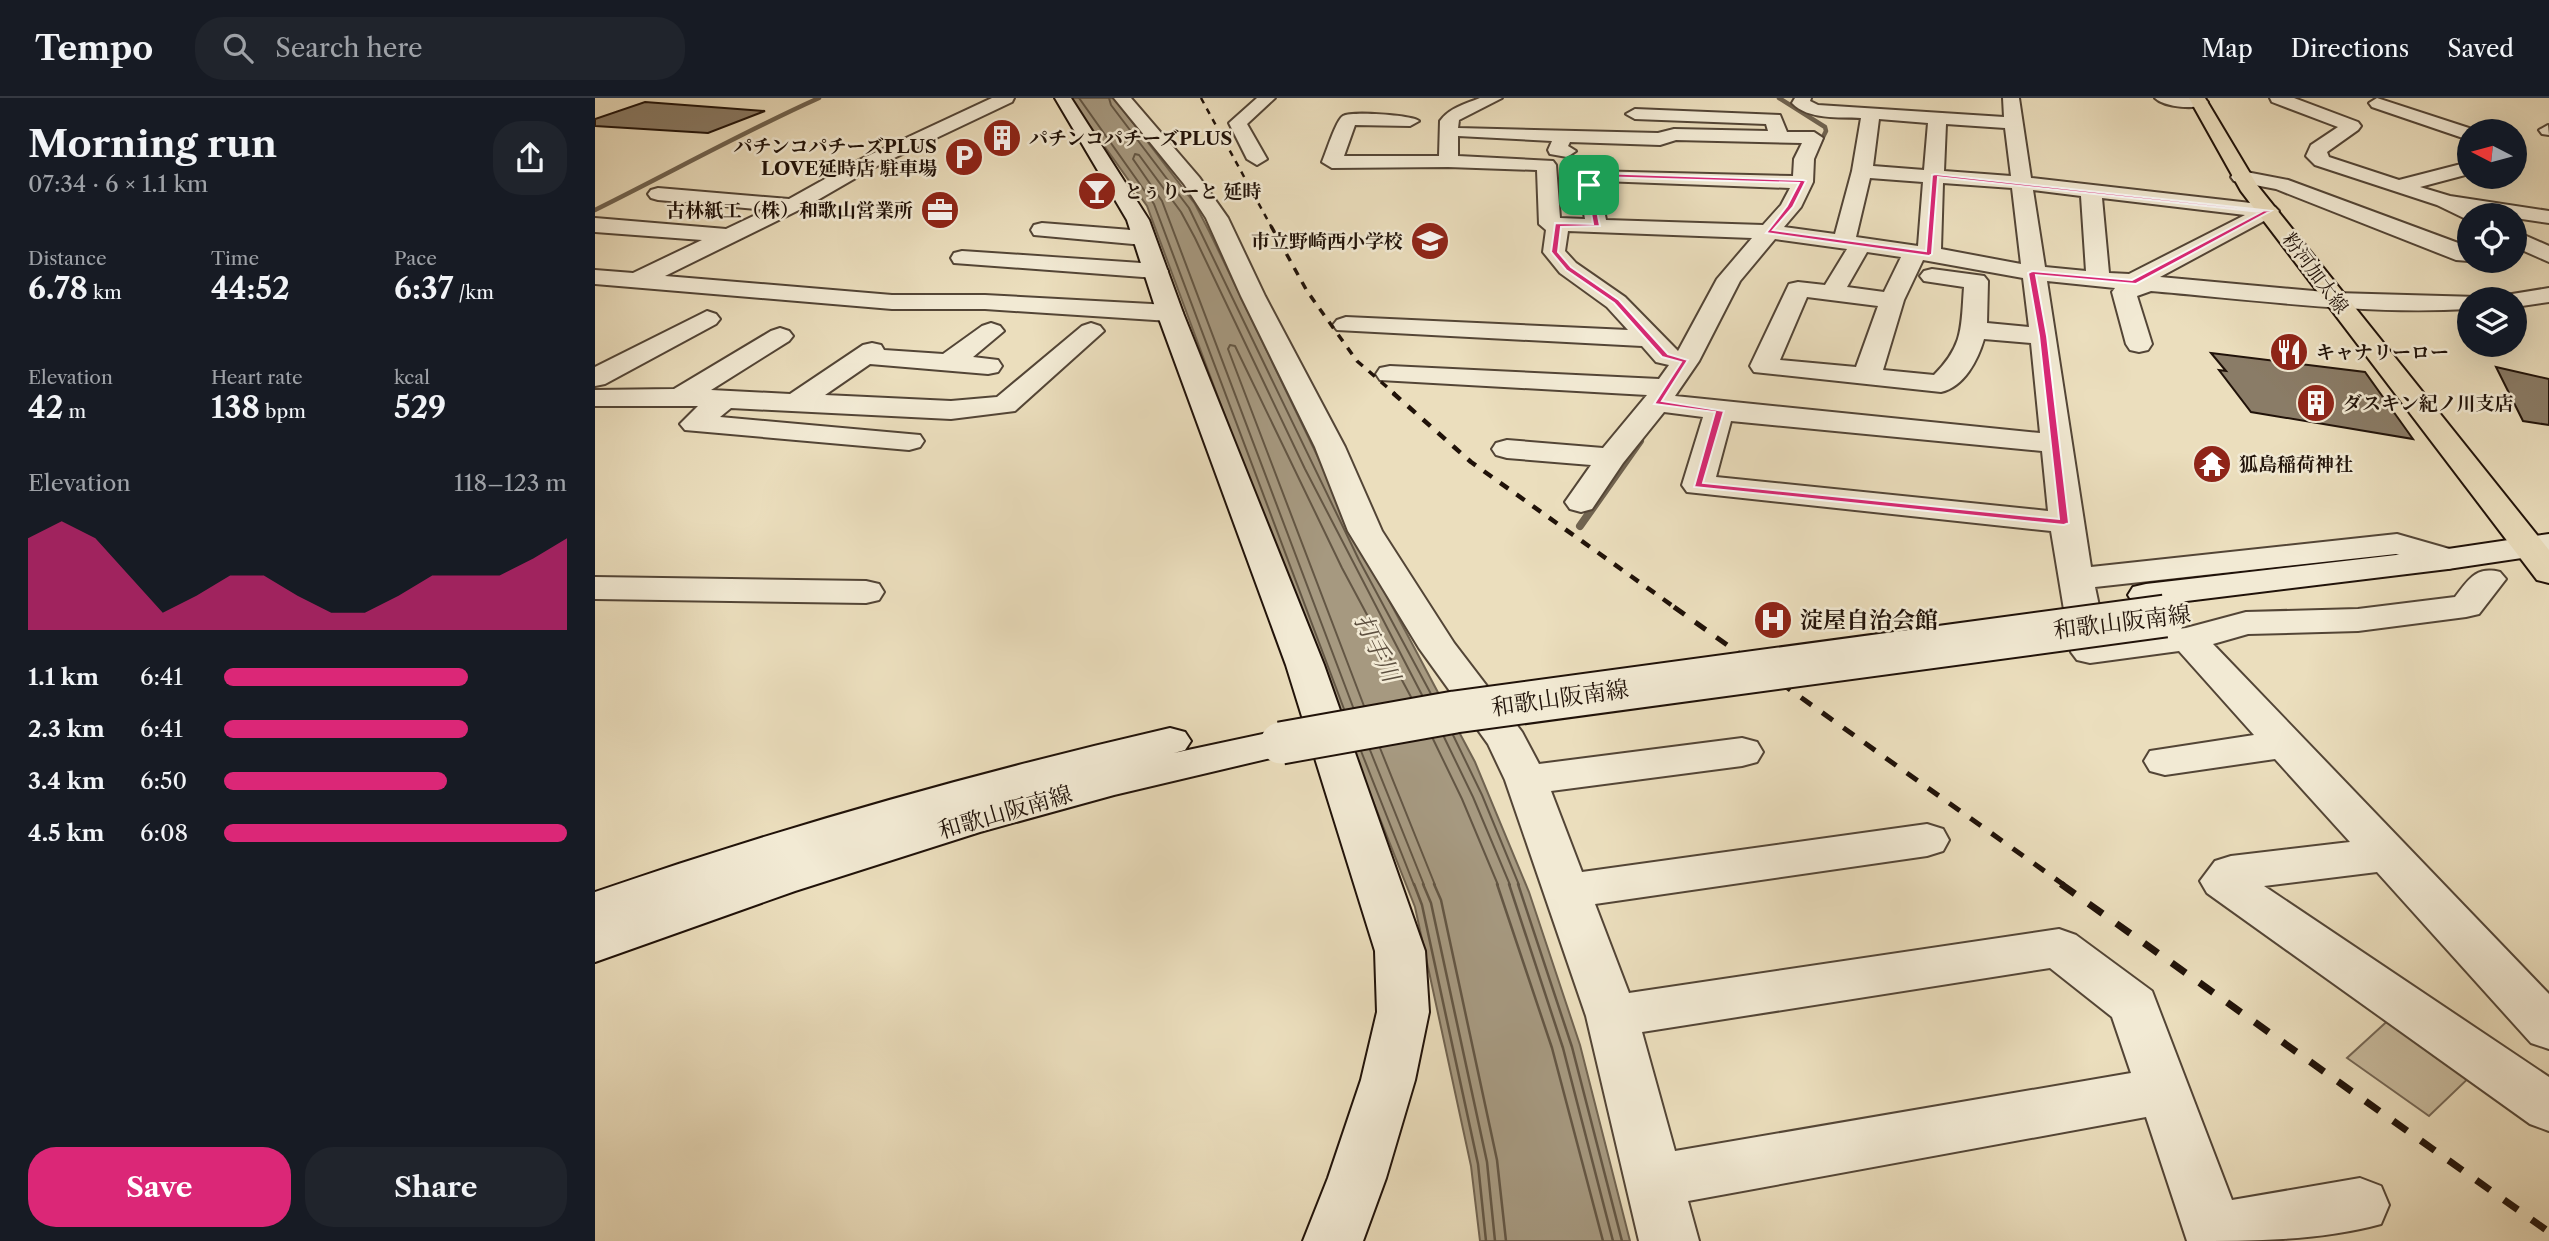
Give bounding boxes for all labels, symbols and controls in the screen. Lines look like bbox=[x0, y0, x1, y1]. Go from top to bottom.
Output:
search box bbox=[195, 17, 685, 80]
text: Tempo bbox=[35, 28, 153, 69]
icon: search bbox=[219, 29, 257, 67]
text: Search here bbox=[275, 32, 423, 64]
text: Map bbox=[2201, 34, 2253, 63]
text: Directions bbox=[2291, 34, 2409, 63]
text: Saved bbox=[2447, 34, 2514, 63]
building icon: パチンコパチーズPLUS bbox=[981, 117, 1023, 159]
north arrow bbox=[2457, 119, 2527, 189]
map controls bbox=[2457, 119, 2527, 357]
text: Morning run bbox=[28, 120, 277, 167]
button: share bbox=[493, 121, 567, 195]
place label: パチンコパチーズPLUS bbox=[1029, 127, 1232, 150]
place label: パチンコパチーズPLUS LOVE延時店 駐車場 bbox=[734, 135, 937, 180]
parking icon: パチンコパチーズPLUS LOVE延時店 駐車場 bbox=[943, 136, 985, 178]
pin bbox=[1559, 155, 1619, 215]
icon: arrive bbox=[1570, 166, 1608, 204]
text: 07:34 · 6 × 1.1 km bbox=[28, 170, 208, 198]
bar icon: とぅりーと 延時 bbox=[1076, 170, 1118, 212]
place label: とぅりーと 延時 bbox=[1124, 180, 1261, 203]
office icon: 古林紙工（株）和歌山営業所 bbox=[919, 189, 961, 231]
place label: 古林紙工（株）和歌山営業所 bbox=[666, 199, 913, 222]
button: locate bbox=[2457, 203, 2527, 273]
school or university icon: 市立野崎西小学校 bbox=[1409, 220, 1451, 262]
street label: 粉河加太線 bbox=[2278, 228, 2353, 318]
place label: 市立野崎西小学校 bbox=[1251, 230, 1403, 253]
text: Distance bbox=[28, 247, 107, 270]
text: Time bbox=[211, 247, 259, 270]
text: Pace bbox=[394, 247, 437, 270]
text: 6.78 bbox=[28, 270, 88, 307]
text: 44:52 bbox=[211, 270, 290, 307]
text: 6:37 bbox=[394, 270, 453, 307]
text: km bbox=[88, 281, 122, 304]
text: /km bbox=[453, 281, 494, 304]
button: layers bbox=[2457, 287, 2527, 357]
restaurant icon: キャナリーロー bbox=[2268, 331, 2310, 373]
place label: キャナリーロー bbox=[2316, 341, 2449, 364]
text: Elevation bbox=[28, 366, 113, 389]
text: Heart rate bbox=[211, 366, 303, 389]
text: kcal bbox=[394, 366, 430, 389]
building icon: ダスキン紀ノ川支店 bbox=[2295, 382, 2337, 424]
text: 42 bbox=[28, 389, 64, 426]
text: 138 bbox=[211, 389, 260, 426]
text: 529 bbox=[394, 389, 446, 426]
place label: ダスキン紀ノ川支店 bbox=[2343, 392, 2514, 415]
text: m bbox=[64, 400, 86, 423]
text: bpm bbox=[260, 400, 306, 423]
temple icon: 狐島稲荷神社 bbox=[2191, 443, 2233, 485]
place label: 狐島稲荷神社 bbox=[2239, 453, 2353, 476]
text: Elevation bbox=[28, 469, 131, 497]
text: 118–123 m bbox=[454, 469, 567, 497]
hospital icon: 淀屋自治会館 bbox=[1752, 599, 1794, 641]
street label: 和歌山阪南線 bbox=[2052, 600, 2192, 644]
place label: 淀屋自治会館 bbox=[1800, 606, 1938, 634]
water label: 打手川 bbox=[1349, 609, 1408, 689]
text: 1.1 km bbox=[28, 663, 99, 691]
text: 6:41 bbox=[140, 663, 183, 691]
street label: 和歌山阪南線 bbox=[1490, 675, 1630, 721]
text: 2.3 km bbox=[28, 715, 105, 743]
text: 6:41 bbox=[140, 715, 183, 743]
text: 3.4 km bbox=[28, 767, 105, 795]
text: 6:50 bbox=[140, 767, 187, 795]
street label: 和歌山阪南線 bbox=[935, 780, 1075, 844]
text: 4.5 km bbox=[28, 819, 105, 847]
text: 6:08 bbox=[140, 819, 188, 847]
button: Save bbox=[28, 1147, 291, 1227]
button: Share bbox=[305, 1147, 567, 1227]

